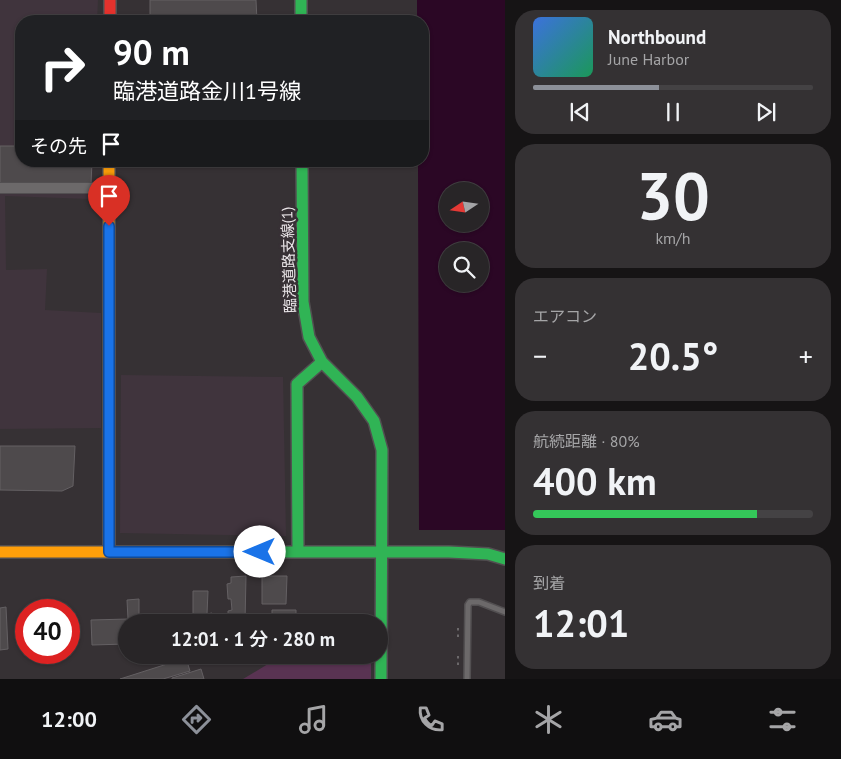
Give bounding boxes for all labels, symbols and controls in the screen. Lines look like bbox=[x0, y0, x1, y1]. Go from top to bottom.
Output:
text: Northbound bbox=[608, 25, 706, 49]
text: 90 m bbox=[113, 29, 190, 75]
icon: right bbox=[30, 35, 95, 100]
text: June Harbor bbox=[608, 49, 689, 69]
text: 臨港道路金川1号線 bbox=[113, 77, 301, 105]
icon: previous bbox=[566, 98, 594, 126]
icon: pause bbox=[659, 98, 687, 126]
icon: next bbox=[752, 98, 780, 126]
icon: arrive bbox=[97, 130, 125, 158]
text: その先 bbox=[30, 134, 87, 158]
text: 30 bbox=[636, 153, 710, 237]
pin bbox=[88, 175, 130, 226]
icon: arrive bbox=[95, 182, 123, 210]
north arrow bbox=[439, 182, 489, 232]
map controls bbox=[439, 182, 489, 292]
street label: 臨港道路支線(1) bbox=[277, 206, 300, 314]
text: km/h bbox=[655, 228, 691, 248]
button: search bbox=[439, 242, 489, 292]
text: エアコン bbox=[533, 306, 597, 326]
text: 20.5° bbox=[628, 331, 718, 380]
text: − bbox=[533, 337, 547, 374]
text: + bbox=[799, 337, 813, 374]
text: 航続距離 · 80% bbox=[533, 431, 640, 451]
text: 400 km bbox=[533, 456, 657, 505]
position arrow bbox=[233, 525, 285, 577]
text: 到着 bbox=[533, 573, 565, 593]
text: 12:01 bbox=[533, 598, 629, 647]
speed limit sign: 40 bbox=[15, 599, 80, 664]
text: 12:01 · 1 分 · 280 m bbox=[171, 627, 335, 651]
icon: directions bbox=[179, 702, 214, 737]
icon: music bbox=[296, 702, 331, 737]
icon: phone bbox=[413, 702, 448, 737]
icon: climate bbox=[531, 702, 566, 737]
icon: car bbox=[648, 702, 683, 737]
icon: filters bbox=[765, 702, 800, 737]
text: 12:00 bbox=[41, 705, 97, 733]

